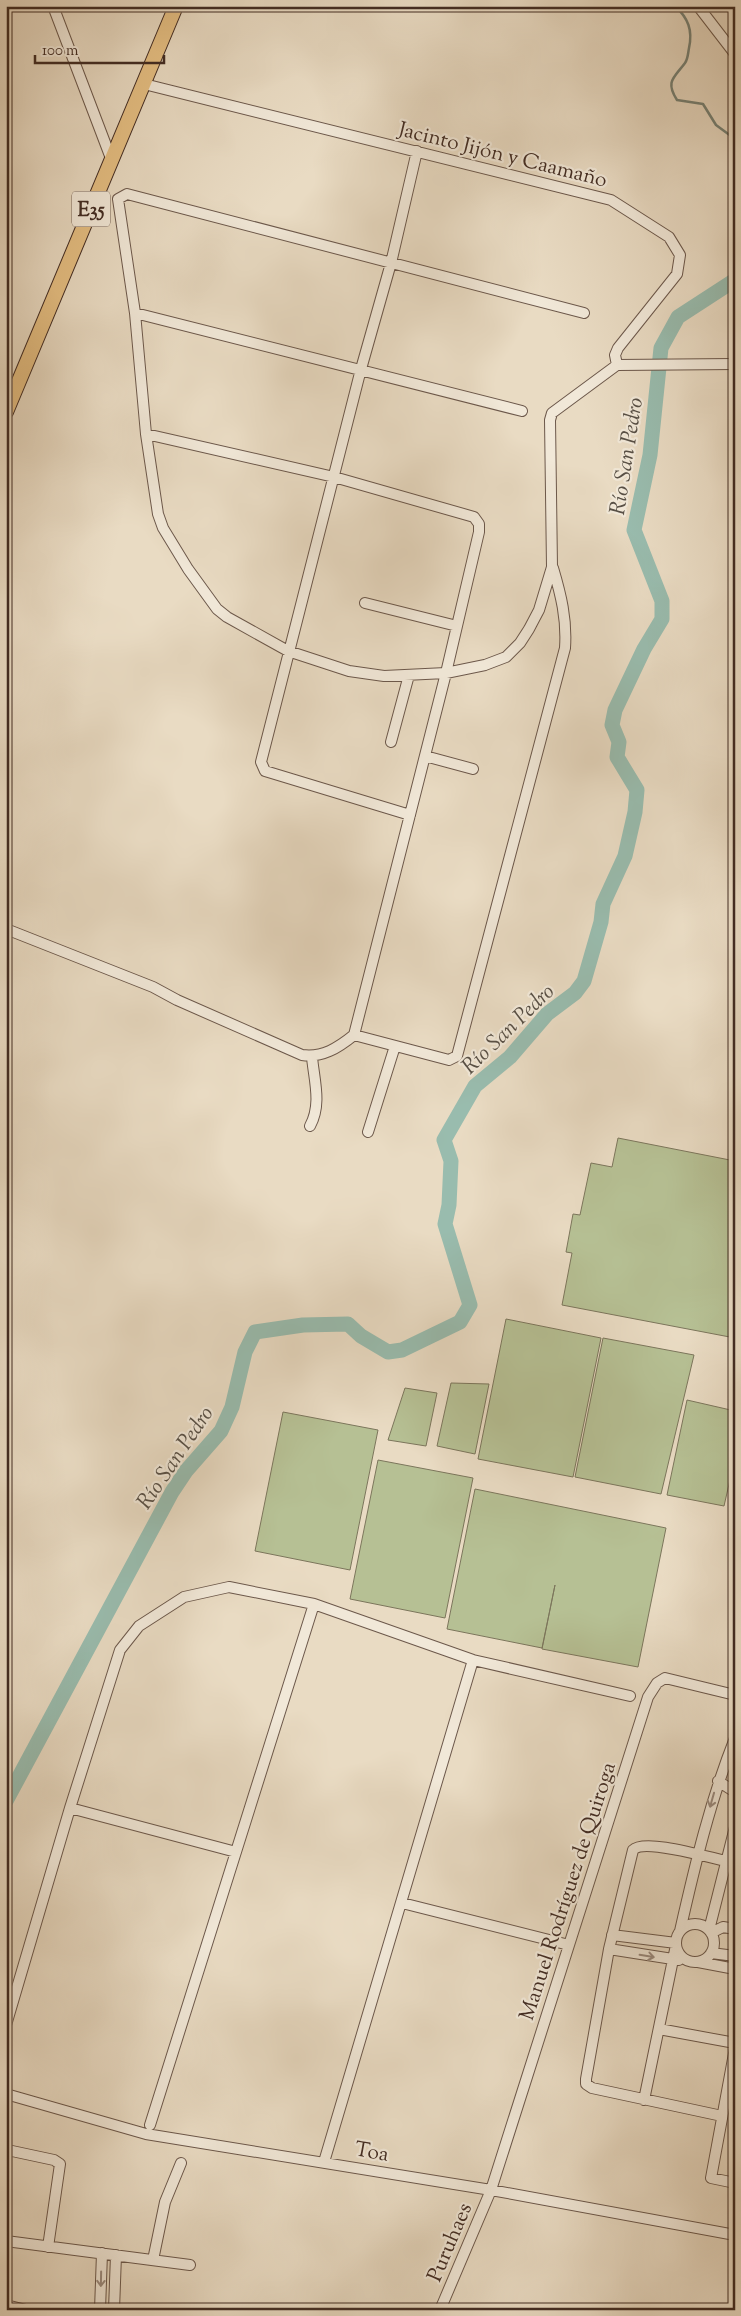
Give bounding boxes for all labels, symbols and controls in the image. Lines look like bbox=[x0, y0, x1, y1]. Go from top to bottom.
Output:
scale bar bbox=[35, 32, 164, 64]
text: 100 m bbox=[42, 41, 79, 62]
street label: Jacinto Jijón y Caamaño bbox=[394, 115, 610, 196]
road number: E35 bbox=[72, 192, 110, 226]
water label: Río San Pedro bbox=[603, 395, 653, 518]
water label: Río San Pedro bbox=[455, 977, 563, 1083]
water label: Río San Pedro bbox=[130, 1400, 223, 1517]
street label: Manuel Rodríguez de Quiroga bbox=[513, 1758, 625, 2025]
one-way arrow bbox=[707, 1792, 717, 1808]
one-way arrow bbox=[639, 1951, 655, 1961]
street label: Toa bbox=[352, 2135, 391, 2171]
street label: Puruhaes bbox=[421, 2199, 481, 2287]
one-way arrow bbox=[96, 2270, 106, 2286]

